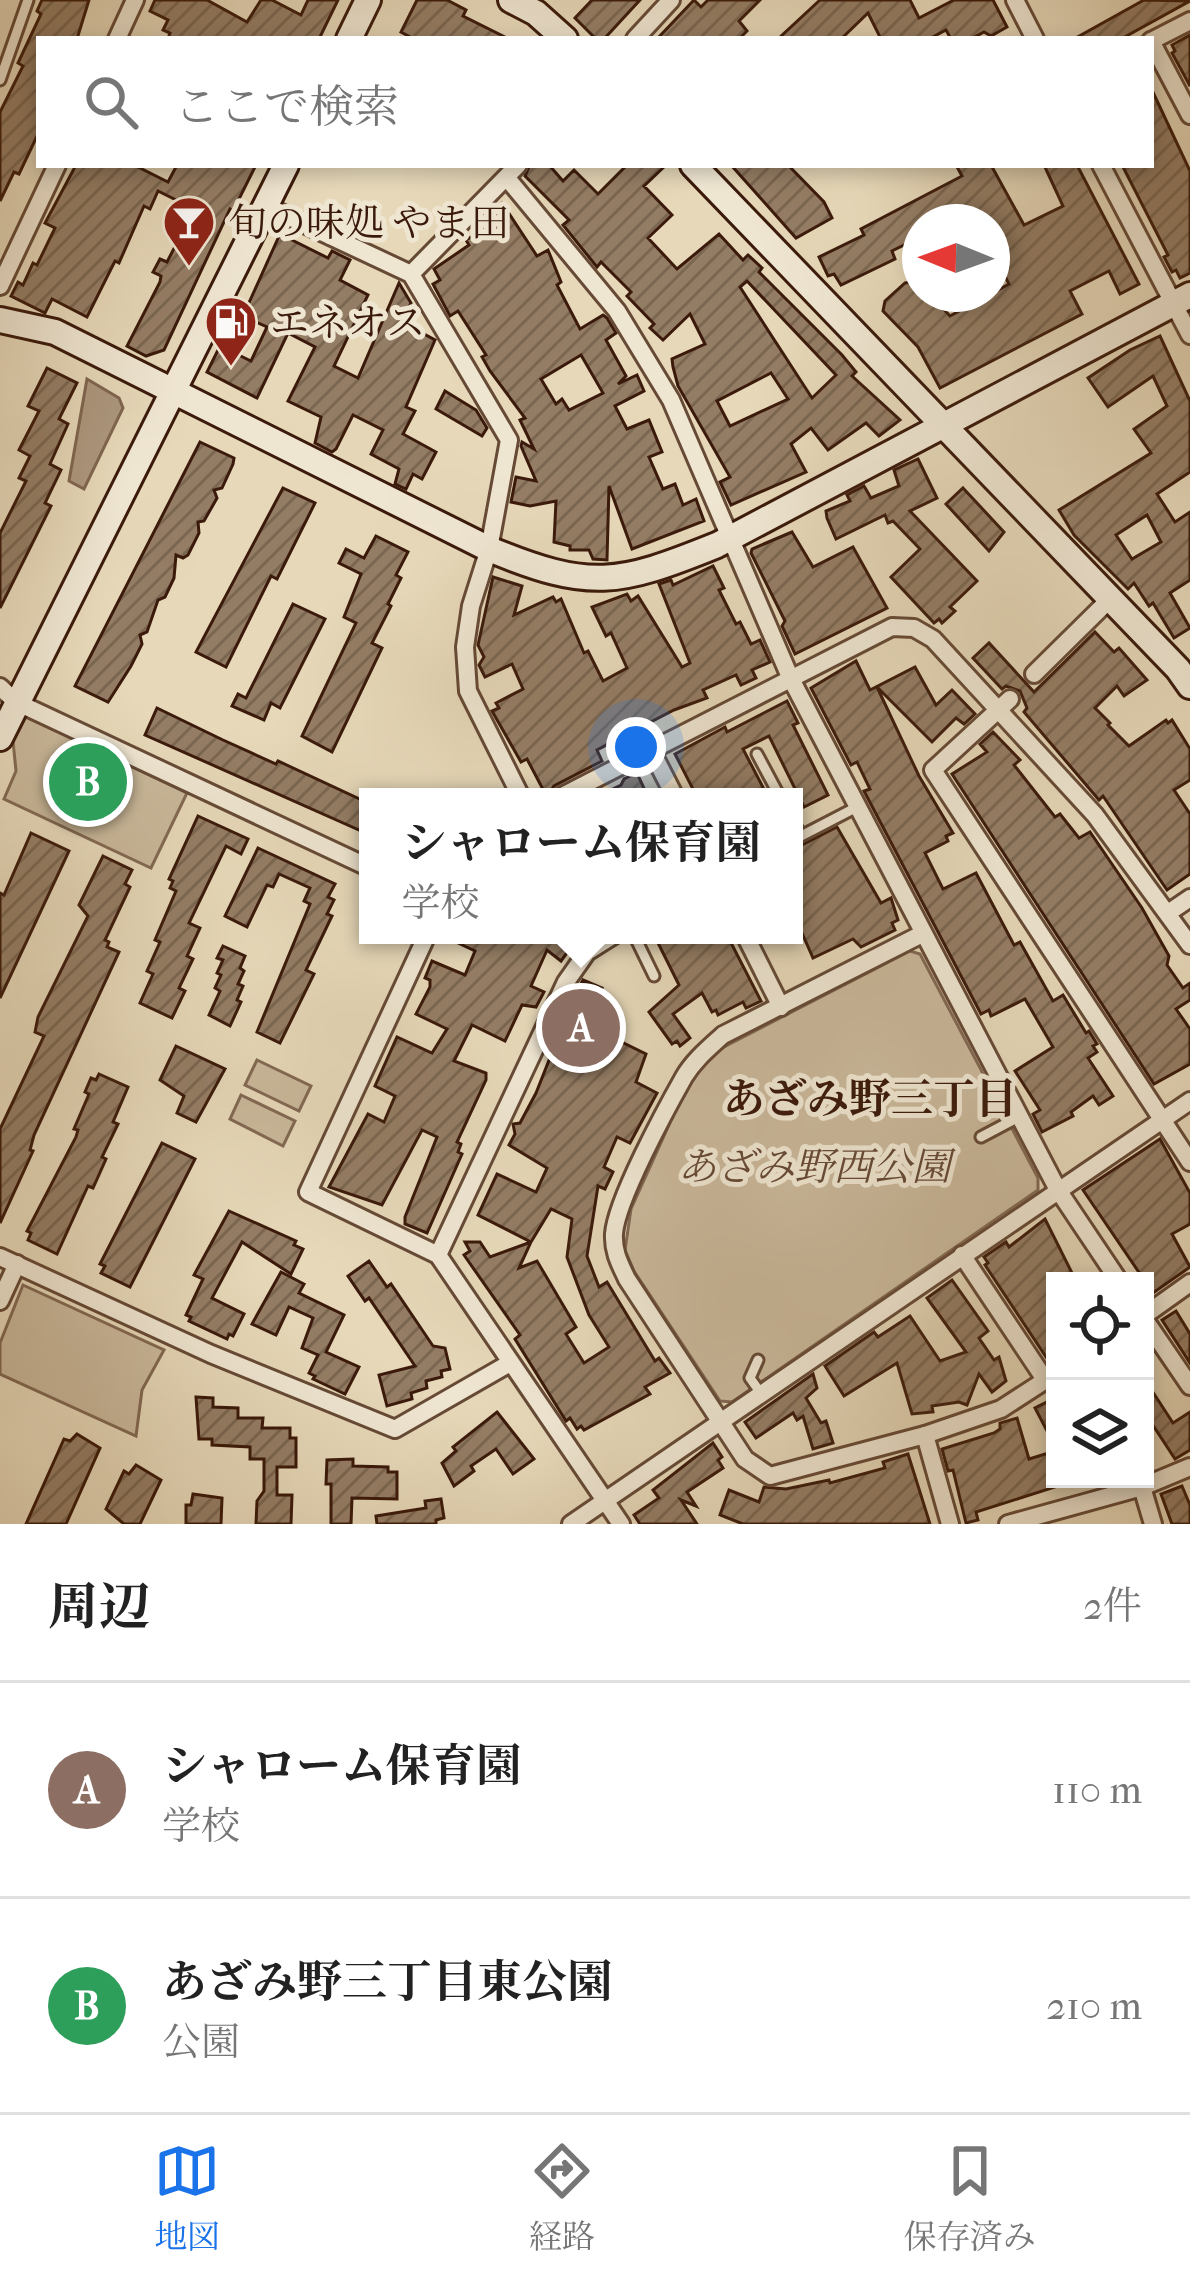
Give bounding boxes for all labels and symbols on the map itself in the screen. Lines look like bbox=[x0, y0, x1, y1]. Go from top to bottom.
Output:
bar icon: 旬の味処 やま田 bbox=[161, 194, 217, 268]
place label: 旬の味処 やま田 bbox=[228, 200, 509, 246]
north arrow bbox=[902, 204, 1010, 312]
fuel station icon: エネオス bbox=[203, 294, 259, 368]
place label: エネオス bbox=[270, 300, 426, 346]
your location bbox=[606, 717, 666, 777]
pin: B bbox=[49, 737, 127, 827]
pin: A bbox=[542, 983, 620, 1073]
district label: あざみ野三丁目 bbox=[723, 1075, 1017, 1124]
park label: あざみ野西公園 bbox=[677, 1144, 956, 1190]

